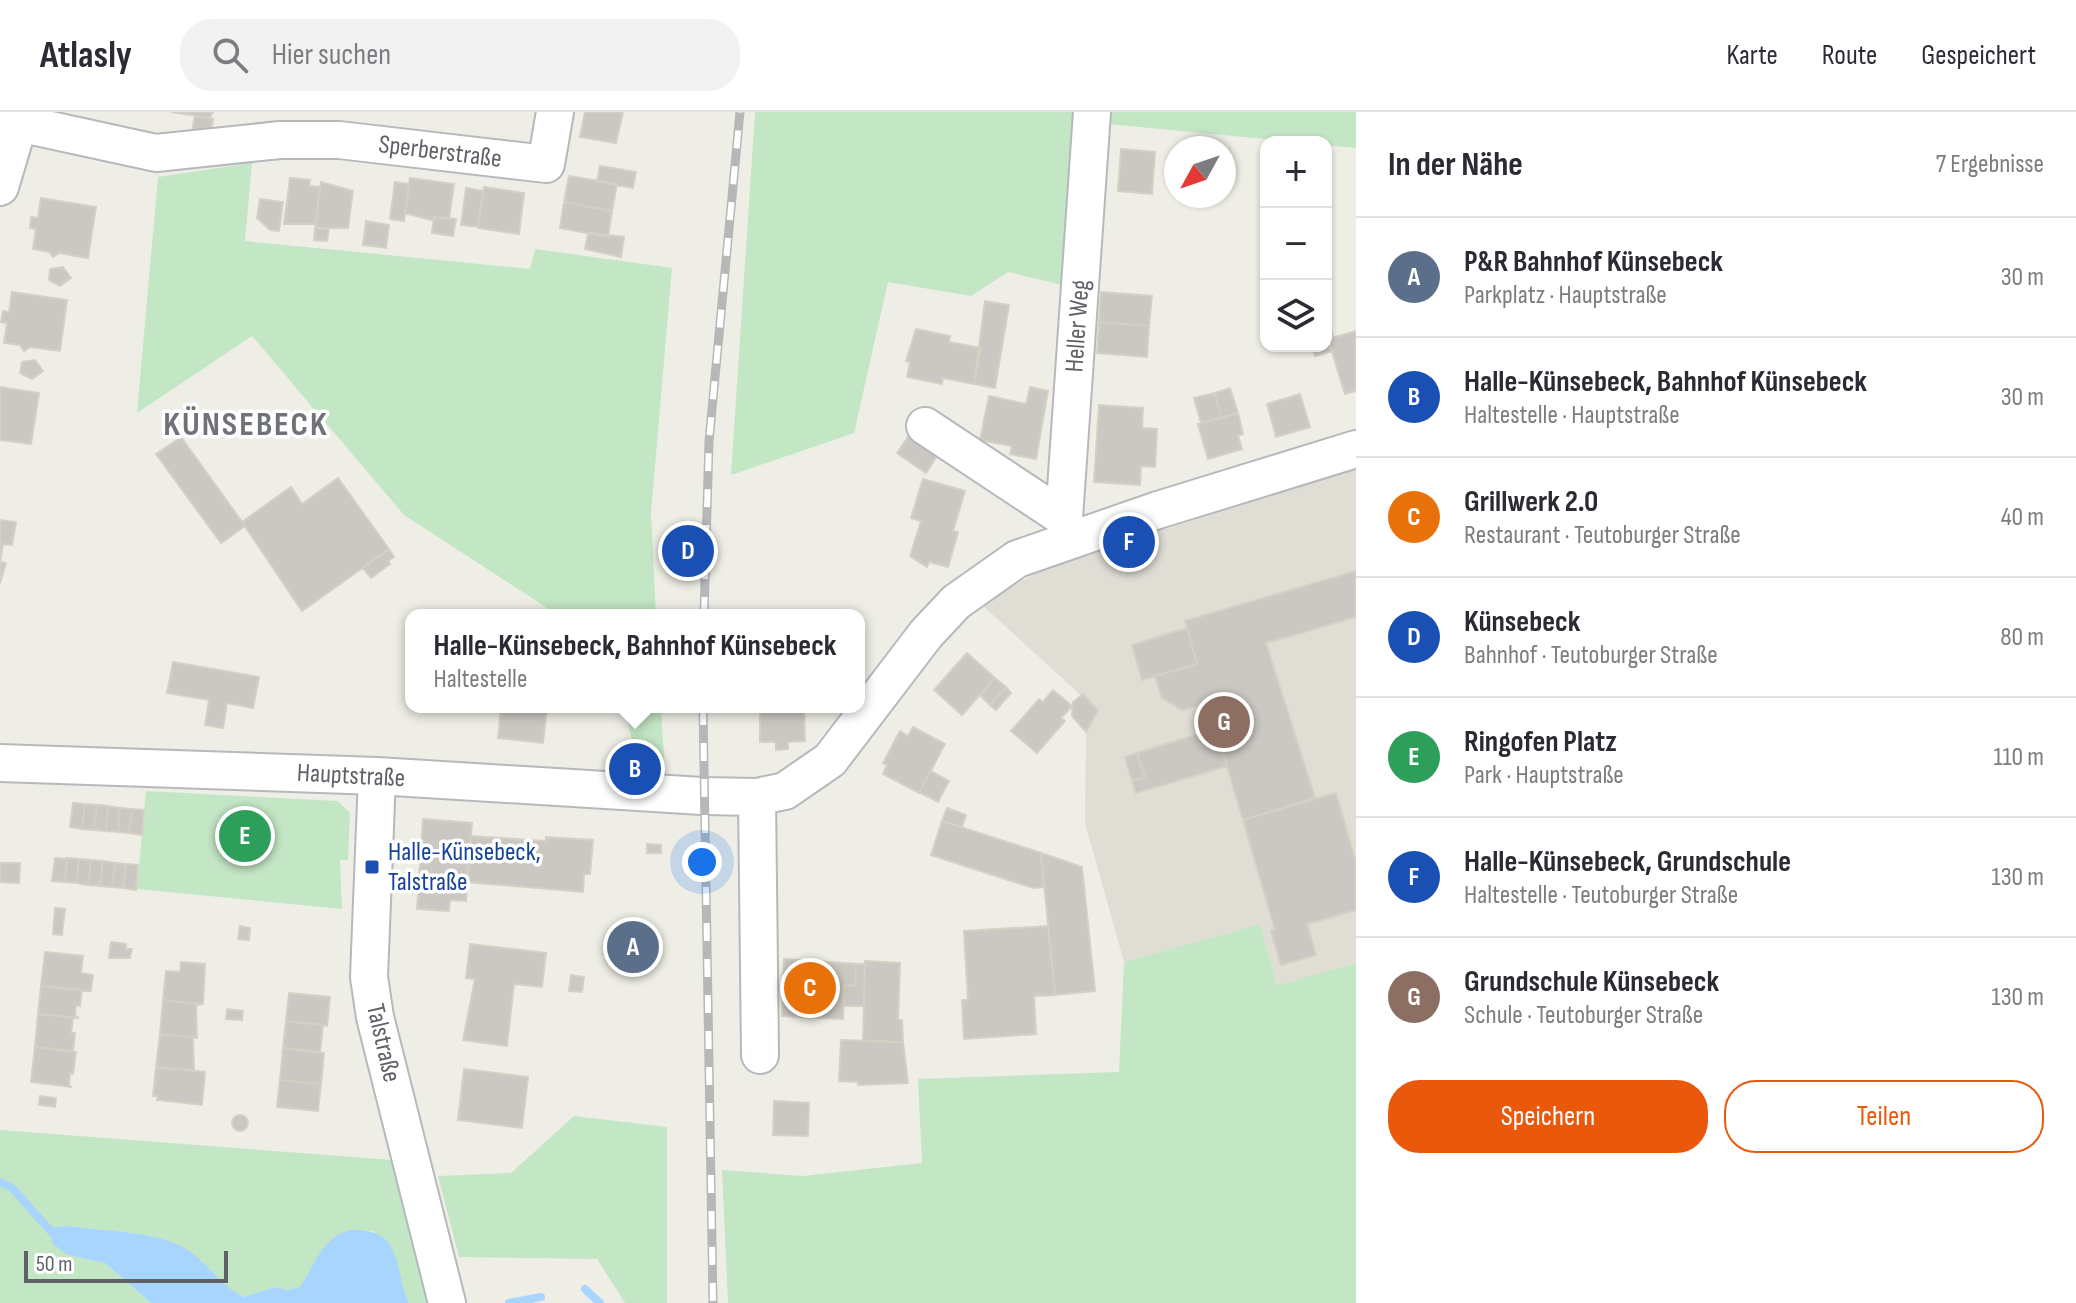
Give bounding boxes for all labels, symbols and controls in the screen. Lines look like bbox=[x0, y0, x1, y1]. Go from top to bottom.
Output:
search box bbox=[180, 19, 740, 91]
text: Atlasly bbox=[40, 33, 132, 78]
icon: search bbox=[208, 33, 252, 77]
text: Hier suchen bbox=[272, 37, 391, 73]
text: Karte bbox=[1727, 39, 1778, 72]
text: Route bbox=[1822, 39, 1877, 72]
text: Gespeichert bbox=[1921, 39, 2036, 72]
street label: Sperberstraße bbox=[377, 129, 503, 175]
north arrow bbox=[1164, 136, 1236, 208]
map controls bbox=[1260, 136, 1332, 352]
button: + bbox=[1260, 136, 1332, 208]
text: In der Nähe bbox=[1388, 144, 1523, 185]
text: 7 Ergebnisse bbox=[1936, 149, 2044, 180]
button: − bbox=[1260, 208, 1332, 280]
text: P&R Bahnhof Künsebeck bbox=[1464, 244, 1723, 280]
text: A bbox=[1408, 262, 1420, 293]
text: 30 m bbox=[2001, 262, 2044, 293]
street label: Heller Weg bbox=[1059, 279, 1097, 373]
button: layers bbox=[1260, 280, 1332, 352]
text: Parkplatz · Hauptstraße bbox=[1464, 280, 1667, 311]
text: Halle-Künsebeck, Bahnhof Künsebeck bbox=[1464, 364, 1867, 400]
text: B bbox=[1408, 382, 1420, 413]
text: 30 m bbox=[2001, 382, 2044, 413]
text: Haltestelle · Hauptstraße bbox=[1464, 400, 1680, 431]
district label: KÜNSEBECK bbox=[163, 404, 329, 445]
text: Grillwerk 2.0 bbox=[1464, 484, 1598, 520]
text: C bbox=[1407, 502, 1421, 533]
text: 40 m bbox=[2001, 502, 2044, 533]
pin: F bbox=[1103, 512, 1155, 572]
text: Restaurant · Teutoburger Straße bbox=[1464, 520, 1741, 551]
pin: D bbox=[662, 521, 714, 581]
text: Künsebeck bbox=[1464, 604, 1580, 640]
popup bbox=[405, 609, 865, 713]
text: D bbox=[1407, 622, 1421, 653]
text: 80 m bbox=[2000, 622, 2044, 653]
text: Halle-Künsebeck, Bahnhof Künsebeck bbox=[434, 628, 836, 664]
text: Bahnhof · Teutoburger Straße bbox=[1464, 640, 1718, 671]
text: Haltestelle bbox=[434, 664, 527, 695]
pin: G bbox=[1198, 692, 1250, 752]
text: Ringofen Platz bbox=[1464, 724, 1617, 760]
pin: B bbox=[609, 739, 661, 799]
text: E bbox=[1408, 742, 1420, 773]
text: 110 m bbox=[1993, 742, 2044, 773]
street label: Hauptstraße bbox=[296, 758, 406, 794]
text: Park · Hauptstraße bbox=[1464, 760, 1624, 791]
pin: E bbox=[219, 806, 271, 866]
place label: Halle-Künsebeck, Talstraße bbox=[388, 837, 541, 898]
your location bbox=[682, 842, 722, 882]
text: Halle-Künsebeck, Grundschule bbox=[1464, 844, 1791, 880]
marker: Halle-Künsebeck, Talstraße bbox=[363, 858, 381, 876]
text: F bbox=[1409, 862, 1419, 893]
text: 130 m bbox=[1992, 862, 2044, 893]
text: Haltestelle · Teutoburger Straße bbox=[1464, 880, 1738, 911]
pin: A bbox=[607, 917, 659, 977]
pin: C bbox=[784, 958, 836, 1018]
text: Grundschule Künsebeck bbox=[1464, 964, 1719, 1000]
text: G bbox=[1407, 982, 1421, 1013]
text: 130 m bbox=[1992, 982, 2044, 1013]
text: Schule · Teutoburger Straße bbox=[1464, 1000, 1703, 1031]
street label: Talstraße bbox=[359, 1001, 407, 1085]
button: Speichern bbox=[1388, 1080, 1708, 1153]
button: Teilen bbox=[1724, 1080, 2044, 1153]
scale bar bbox=[24, 1247, 228, 1283]
text: 50 m bbox=[36, 1251, 72, 1278]

